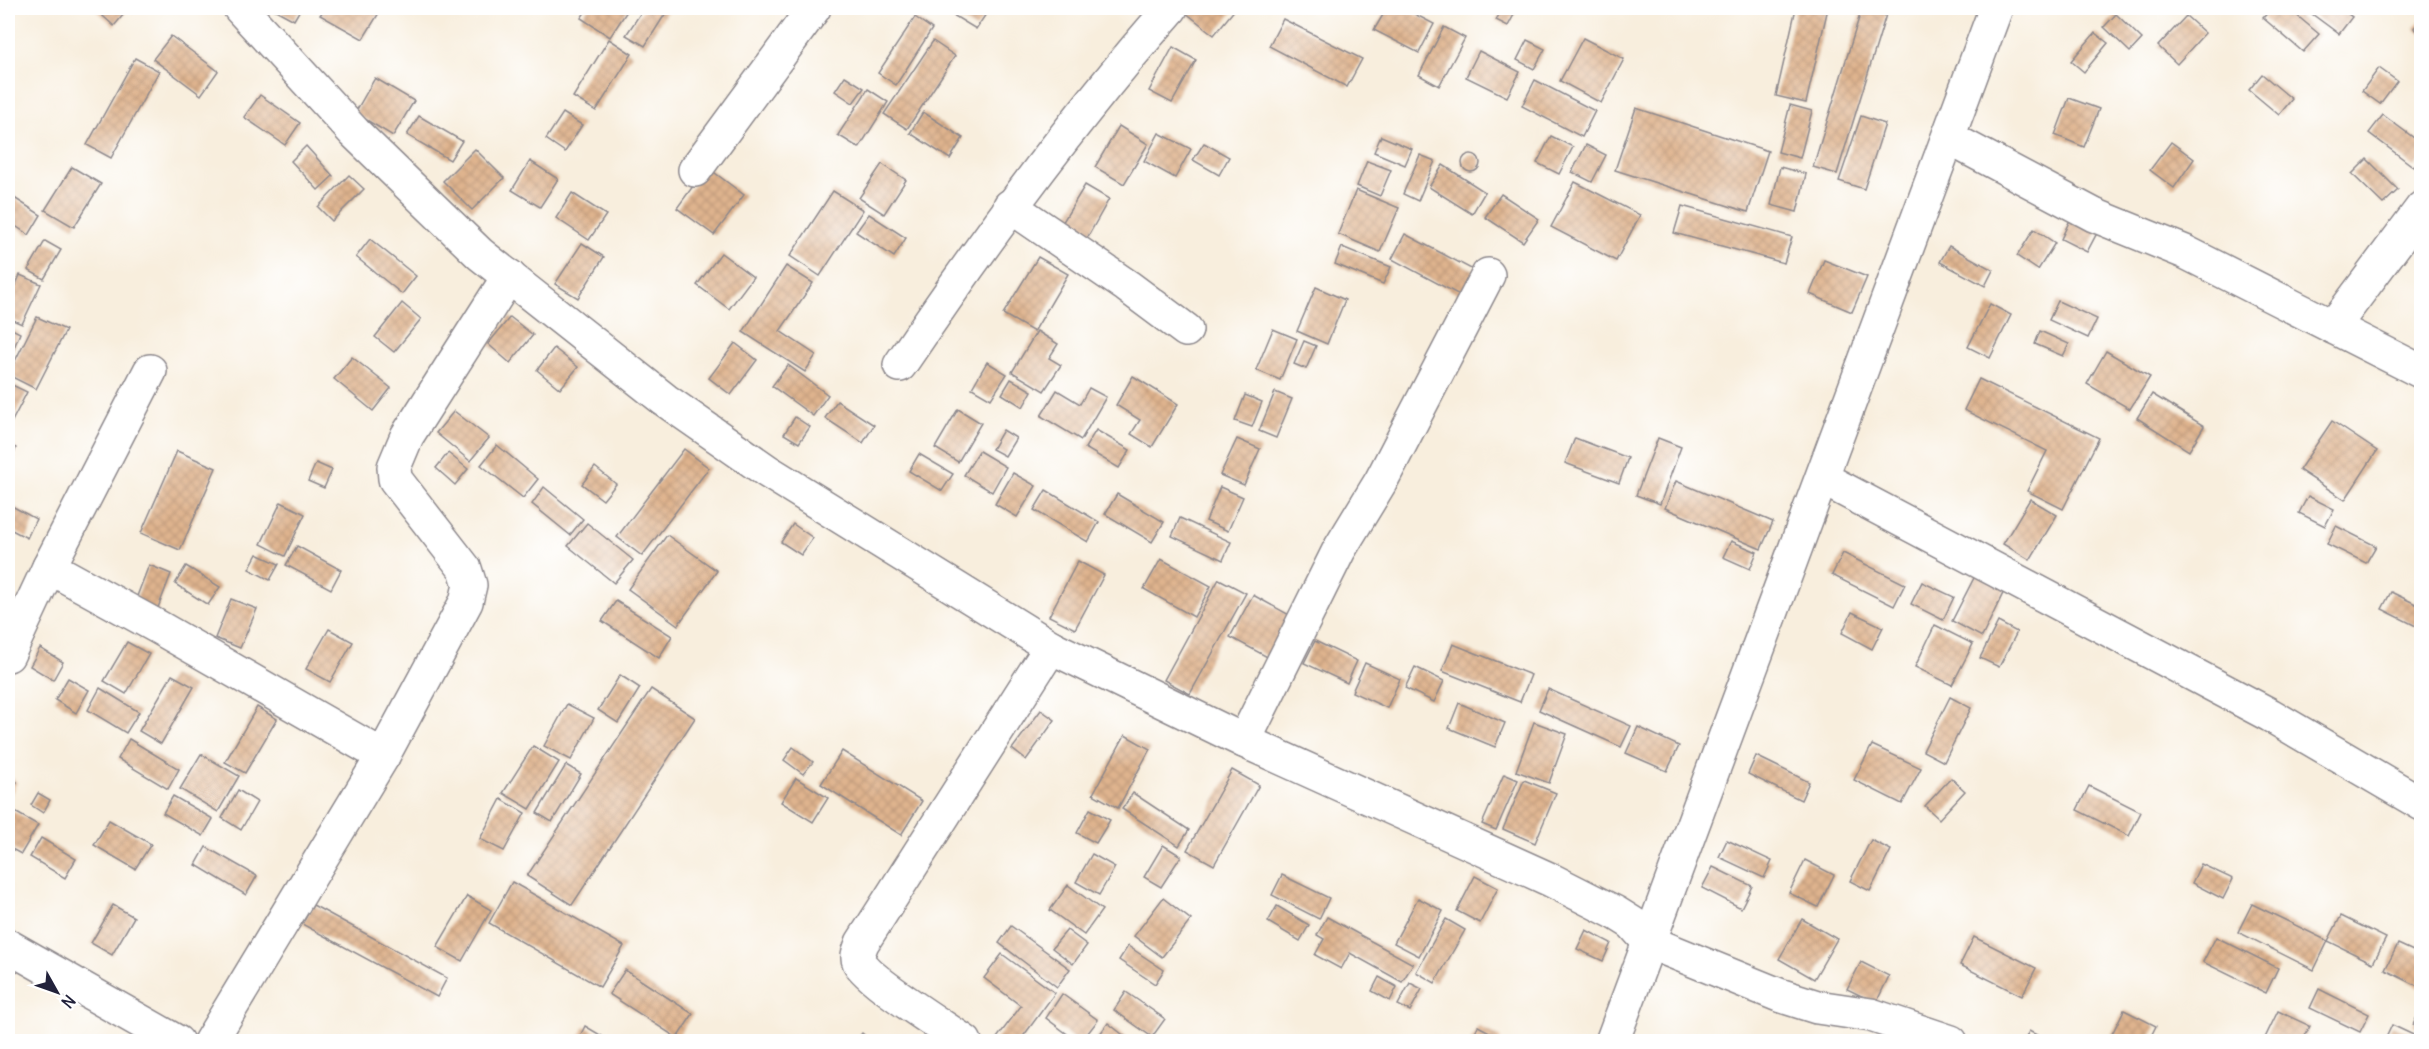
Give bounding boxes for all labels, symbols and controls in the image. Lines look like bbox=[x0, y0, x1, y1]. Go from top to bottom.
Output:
north arrow bbox=[27, 962, 87, 1022]
text: N bbox=[57, 991, 80, 1012]

